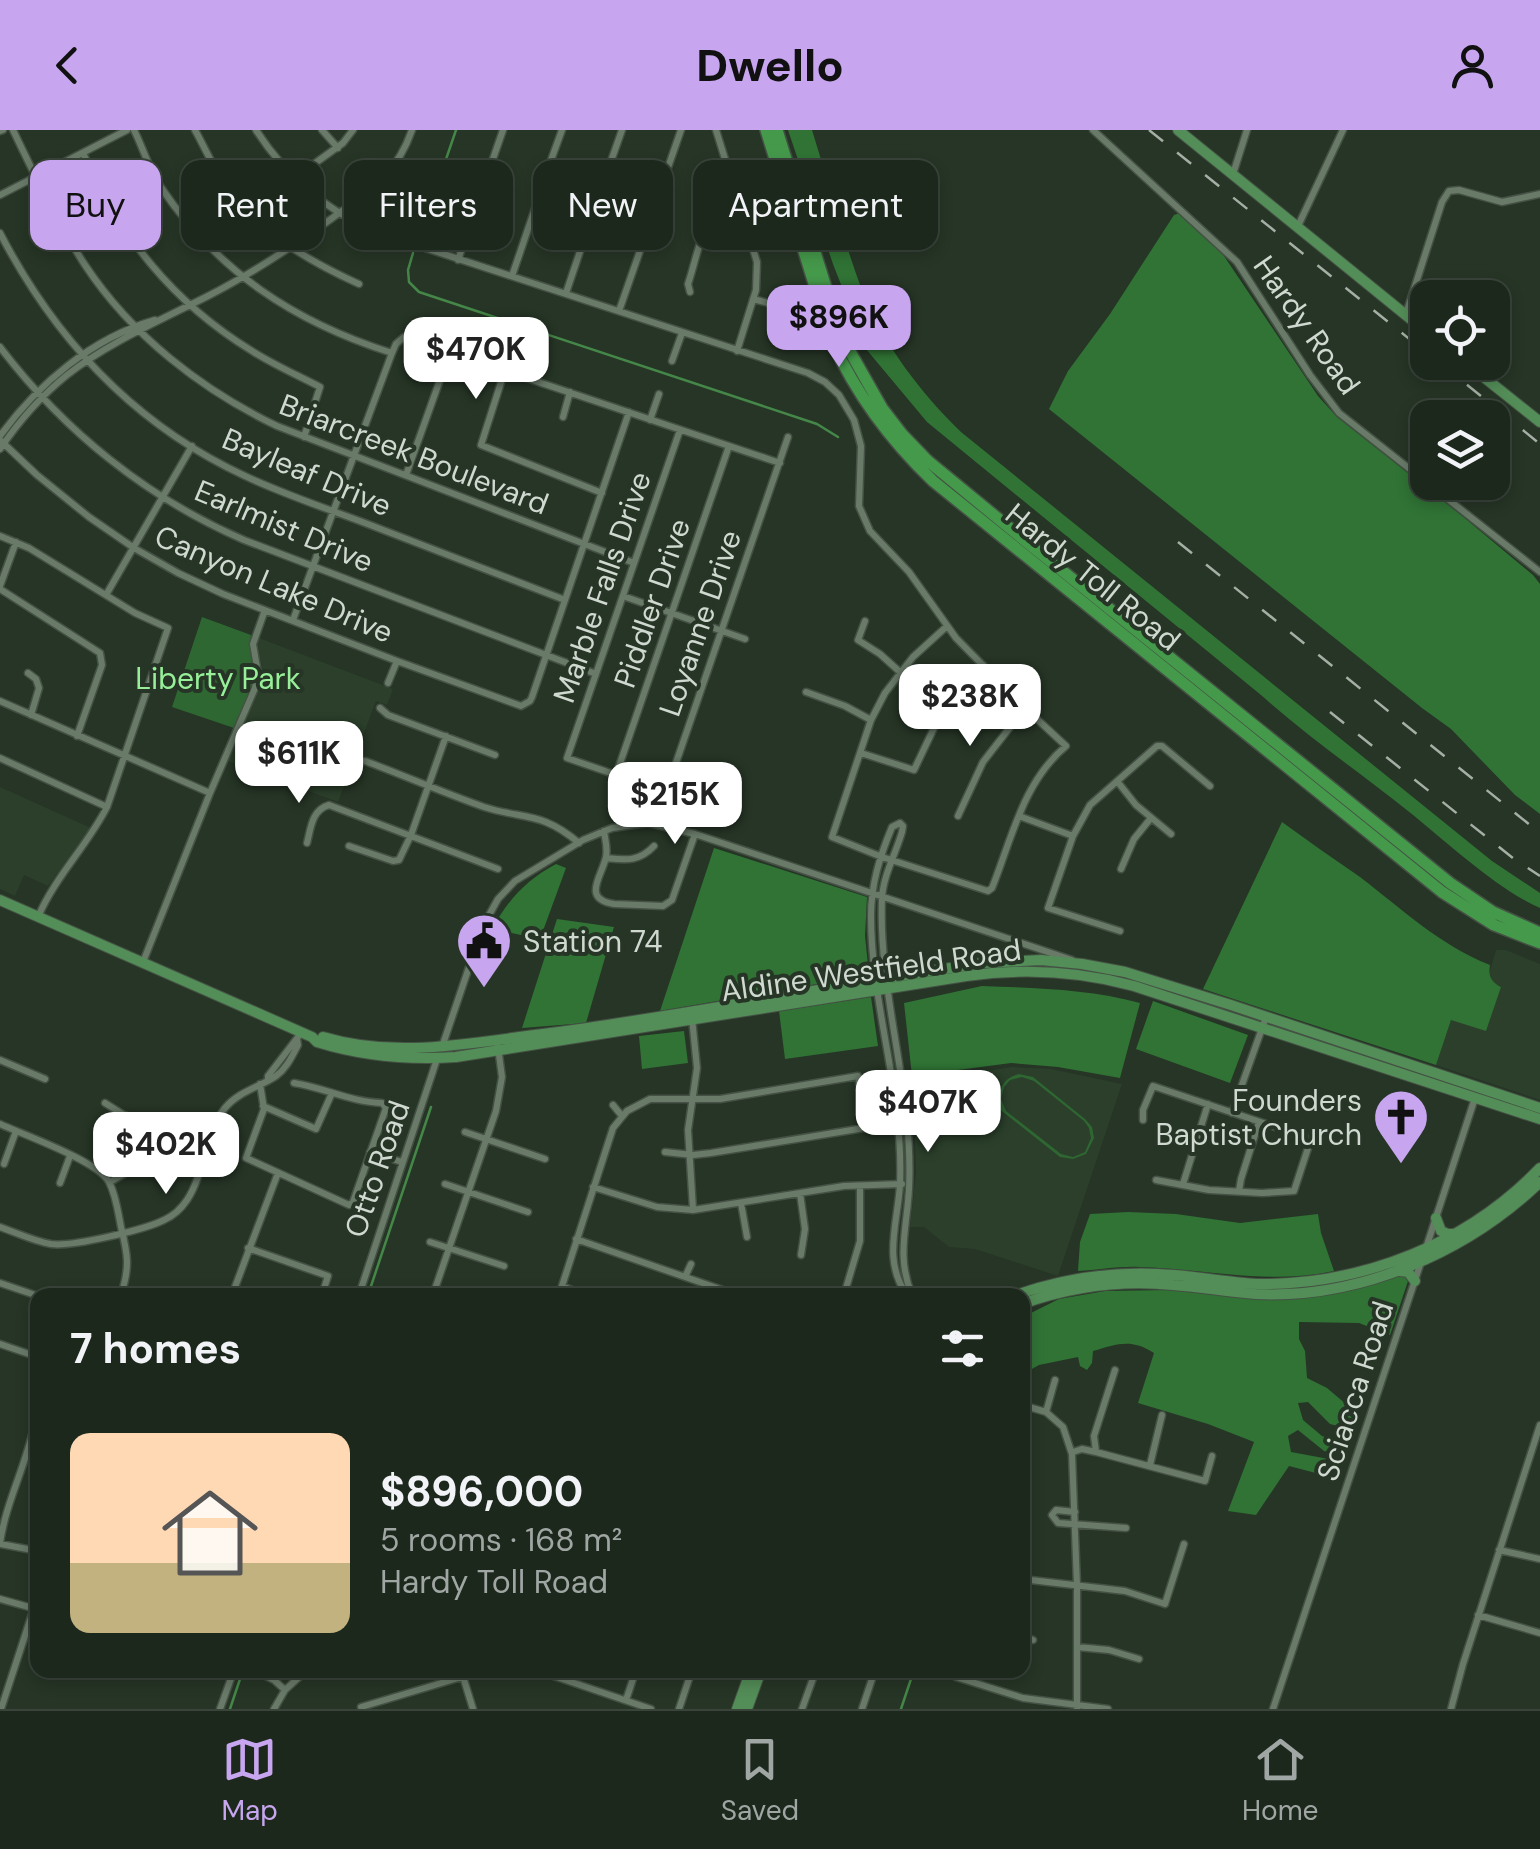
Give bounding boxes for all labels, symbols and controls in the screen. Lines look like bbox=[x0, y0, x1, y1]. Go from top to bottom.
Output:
text: Dwello bbox=[696, 36, 844, 95]
icon: back bbox=[40, 38, 95, 93]
icon: person bbox=[1445, 38, 1500, 93]
chip: Buy bbox=[30, 160, 161, 250]
chip: Rent bbox=[181, 160, 324, 250]
chip: Filters bbox=[344, 160, 513, 250]
chip: New bbox=[533, 160, 673, 250]
chip: Apartment bbox=[693, 160, 938, 250]
street label: Hardy Road bbox=[1245, 248, 1369, 402]
map controls bbox=[1410, 280, 1510, 500]
button: locate bbox=[1410, 280, 1510, 380]
pin: $896K bbox=[769, 285, 909, 370]
text: $896K bbox=[789, 296, 889, 338]
pin: $470K bbox=[406, 317, 546, 402]
text: $470K bbox=[426, 328, 526, 370]
street label: Briarcreek Boulevard bbox=[274, 385, 554, 523]
button: layers bbox=[1410, 400, 1510, 500]
street label: Bayleaf Drive bbox=[217, 419, 397, 525]
street label: Marble Falls Drive bbox=[544, 466, 660, 708]
street label: Earlmist Drive bbox=[189, 471, 379, 581]
street label: Hardy Toll Road bbox=[998, 495, 1188, 659]
street label: Piddler Drive bbox=[605, 513, 699, 693]
street label: Canyon Lake Drive bbox=[149, 516, 399, 652]
street label: Loyanne Drive bbox=[650, 525, 750, 721]
park label: Liberty Park bbox=[135, 659, 301, 698]
pin: $238K bbox=[900, 664, 1040, 749]
text: $238K bbox=[921, 675, 1019, 717]
pin: $611K bbox=[229, 721, 369, 806]
text: $611K bbox=[257, 732, 341, 774]
pin: $215K bbox=[605, 762, 745, 847]
text: $215K bbox=[630, 773, 720, 815]
public building icon: Station 74 bbox=[454, 911, 514, 990]
place label: Station 74 bbox=[523, 922, 662, 961]
street label: Aldine Westfield Road bbox=[718, 930, 1024, 1010]
pin: $407K bbox=[858, 1070, 998, 1155]
text: $407K bbox=[878, 1081, 978, 1123]
place label: Founders Baptist Church bbox=[1155, 1081, 1362, 1154]
church icon: Founders Baptist Church bbox=[1371, 1087, 1431, 1166]
street label: Otto Road bbox=[335, 1096, 419, 1242]
pin: $402K bbox=[96, 1112, 236, 1197]
text: $402K bbox=[115, 1123, 217, 1165]
street label: Sciacca Road bbox=[1308, 1296, 1402, 1486]
text: 7 homes bbox=[70, 1321, 241, 1376]
icon: filters bbox=[935, 1321, 990, 1376]
text: $896,000 bbox=[380, 1464, 583, 1519]
icon: home bbox=[150, 1473, 270, 1593]
text: 5 rooms · 168 m² bbox=[380, 1519, 622, 1561]
text: Hardy Toll Road bbox=[380, 1561, 608, 1603]
tab: Map bbox=[221, 1732, 278, 1829]
tab: Saved bbox=[721, 1732, 799, 1829]
tab: Home bbox=[1242, 1732, 1319, 1829]

